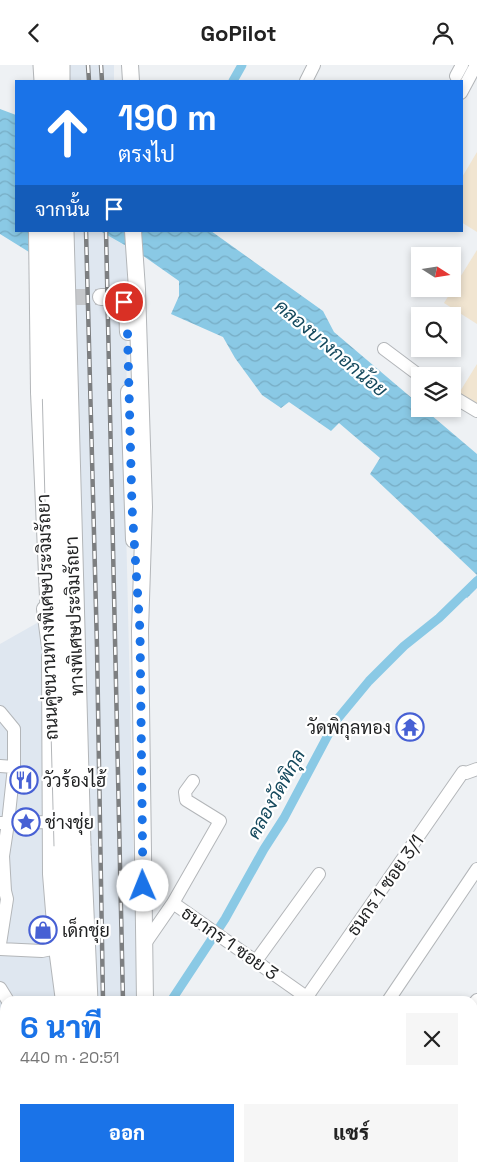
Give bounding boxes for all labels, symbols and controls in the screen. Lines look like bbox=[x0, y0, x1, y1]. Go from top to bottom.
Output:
icon: back bbox=[20, 19, 48, 47]
text: GoPilot bbox=[200, 19, 277, 47]
icon: person bbox=[429, 19, 457, 47]
text: 190 m bbox=[118, 96, 217, 140]
icon: ahead bbox=[35, 100, 100, 165]
text: ตรงไป bbox=[118, 140, 175, 168]
icon: arrive bbox=[100, 195, 128, 223]
text: จากนั้น bbox=[35, 197, 90, 222]
north arrow bbox=[411, 247, 461, 297]
map controls bbox=[411, 247, 461, 417]
pin bbox=[103, 281, 145, 323]
icon: arrive bbox=[110, 288, 138, 316]
water label: คลองบางกอกน้อย bbox=[270, 294, 393, 402]
button: search bbox=[411, 307, 461, 357]
button: layers bbox=[411, 367, 461, 417]
street label: ถนนคู่ขนานทางพิเศษประจิมรัถยา bbox=[31, 493, 65, 740]
street label: ทางพิเศษประจิมรัถยา bbox=[60, 536, 88, 696]
temple icon: วัดพิกุลทอง bbox=[395, 712, 425, 742]
place label: วัดพิกุลทอง bbox=[307, 716, 391, 740]
water label: คลองวัดพิกุล bbox=[241, 745, 311, 843]
restaurant icon: วัวร้องไฮ้ bbox=[9, 765, 39, 795]
place label: วัวร้องไฮ้ bbox=[43, 768, 107, 792]
place icon: ช่างชุ่ย bbox=[11, 807, 41, 837]
place label: ช่างชุ่ย bbox=[45, 811, 94, 835]
street label: ธนกร 1 ซอย 3/1 bbox=[342, 830, 428, 940]
position arrow bbox=[116, 859, 168, 911]
street label: ธนากร 1 ซอย 3 bbox=[177, 901, 283, 985]
shop icon: เด็กชุ่ย bbox=[28, 915, 58, 945]
place label: เด็กชุ่ย bbox=[62, 917, 110, 943]
text: 6 นาที bbox=[20, 1008, 102, 1047]
button: close bbox=[406, 1013, 458, 1065]
text: 440 m · 20:51 bbox=[20, 1047, 119, 1068]
button: ออก bbox=[20, 1104, 234, 1162]
button: แชร์ bbox=[244, 1104, 458, 1162]

